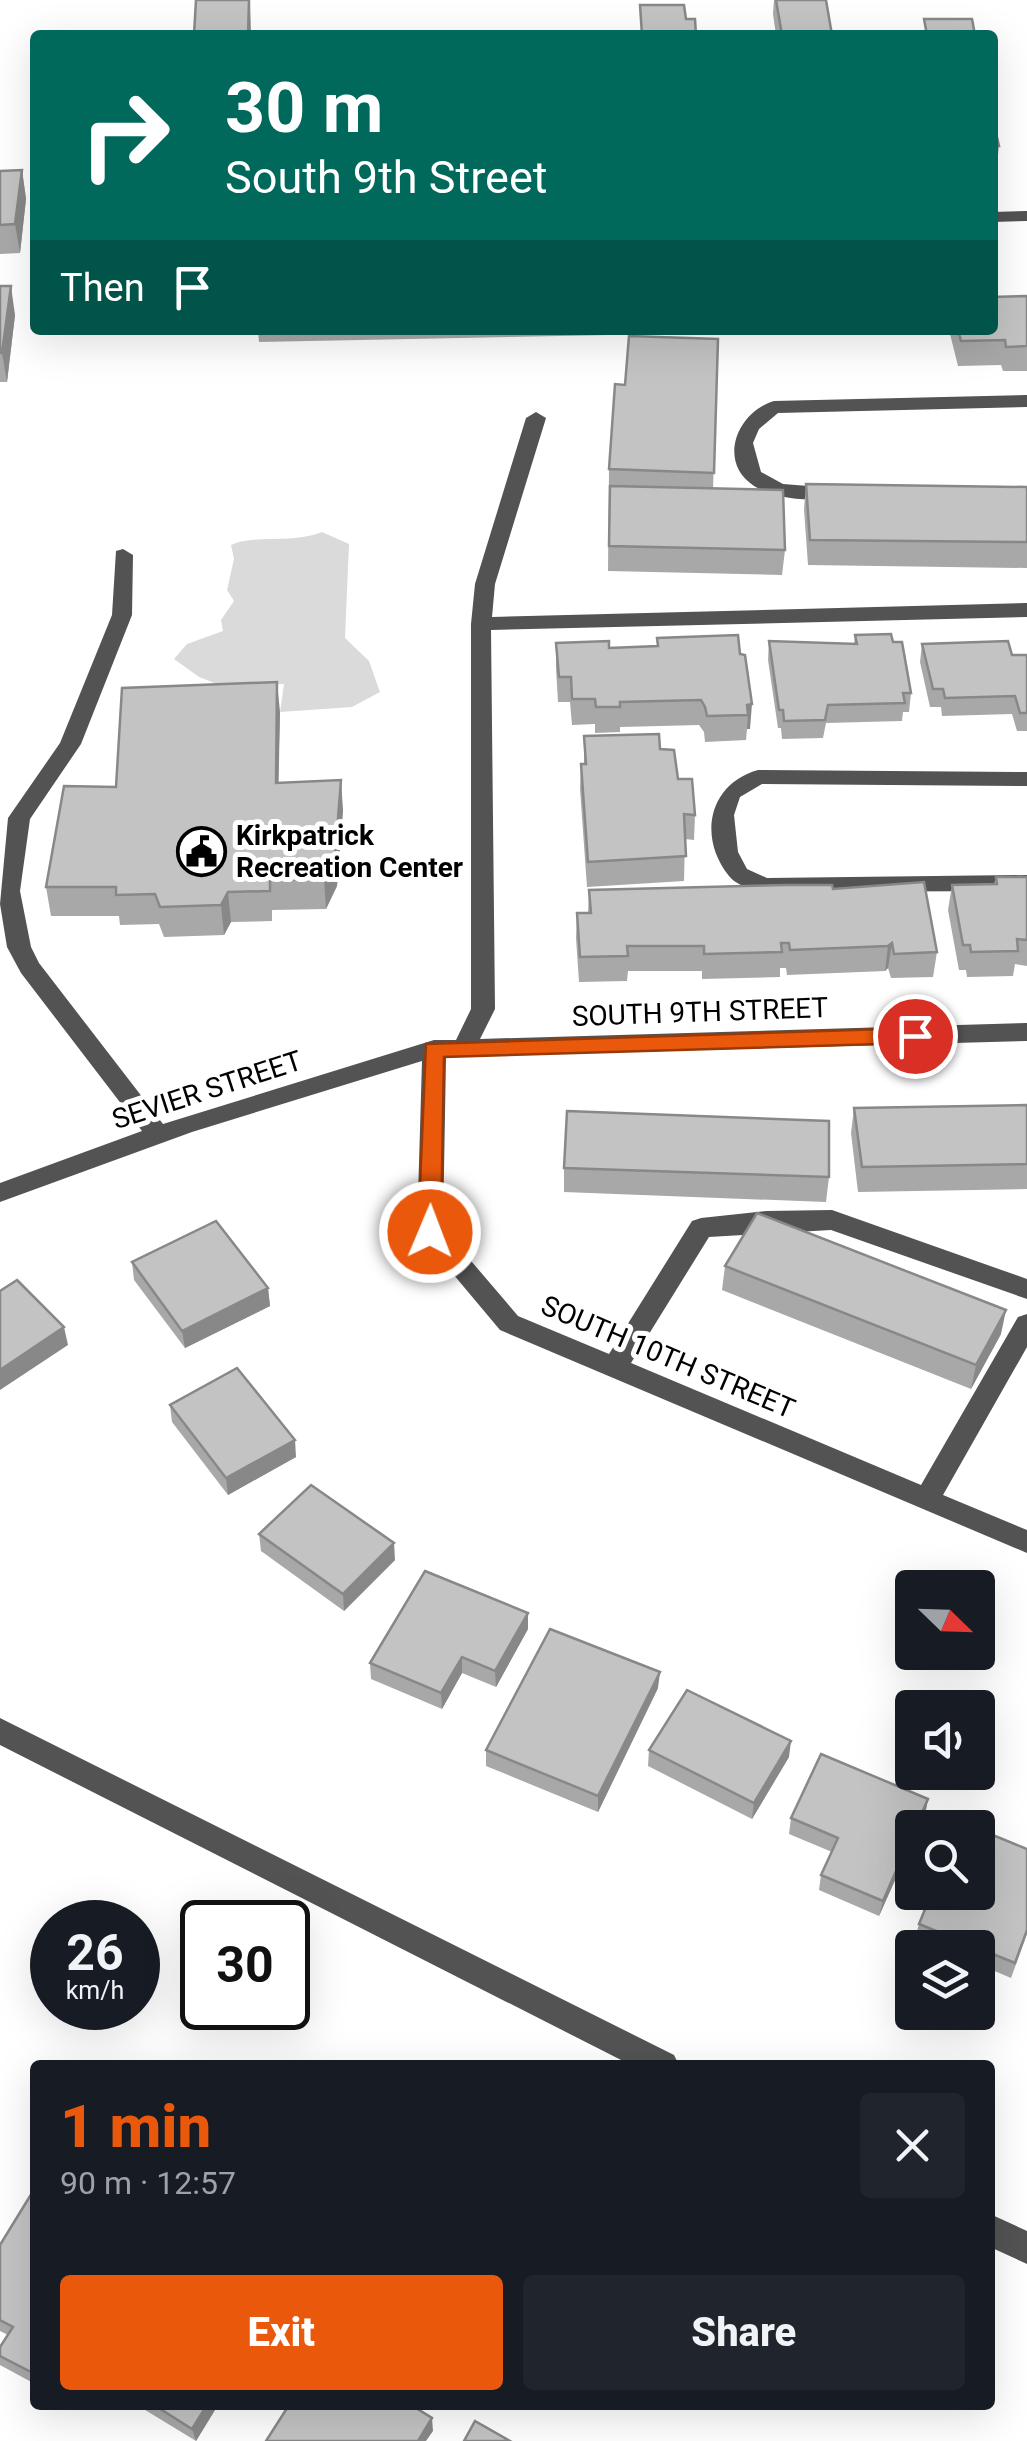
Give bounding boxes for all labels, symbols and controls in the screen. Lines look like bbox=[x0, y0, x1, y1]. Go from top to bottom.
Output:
text: 30 m bbox=[225, 67, 383, 149]
icon: right bbox=[60, 70, 190, 200]
text: South 9th Street bbox=[225, 151, 548, 204]
icon: arrive bbox=[165, 260, 220, 315]
text: Then bbox=[60, 266, 145, 310]
place label: Kirkpatrick Recreation Center bbox=[236, 819, 463, 884]
public building icon: Kirkpatrick Recreation Center bbox=[175, 825, 227, 877]
street label: SOUTH 9TH STREET bbox=[571, 991, 829, 1033]
pin bbox=[873, 994, 958, 1079]
icon: arrive bbox=[888, 1009, 943, 1064]
street label: SEVIER STREET bbox=[108, 1044, 306, 1136]
position arrow bbox=[378, 1180, 482, 1284]
street label: SOUTH 10TH STREET bbox=[536, 1289, 800, 1425]
north arrow bbox=[895, 1570, 995, 1670]
map controls bbox=[895, 1570, 995, 2030]
button: sound bbox=[895, 1690, 995, 1790]
button: search bbox=[895, 1810, 995, 1910]
speed limit sign: 30 bbox=[180, 1900, 310, 2030]
text: 26 bbox=[66, 1924, 124, 1982]
button: layers bbox=[895, 1930, 995, 2030]
text: km/h bbox=[66, 1976, 124, 2005]
text: 1 min bbox=[60, 2091, 211, 2162]
button: close bbox=[860, 2093, 965, 2198]
text: 90 m · 12:57 bbox=[60, 2164, 236, 2202]
button: Exit bbox=[60, 2275, 503, 2390]
button: Share bbox=[523, 2275, 965, 2390]

